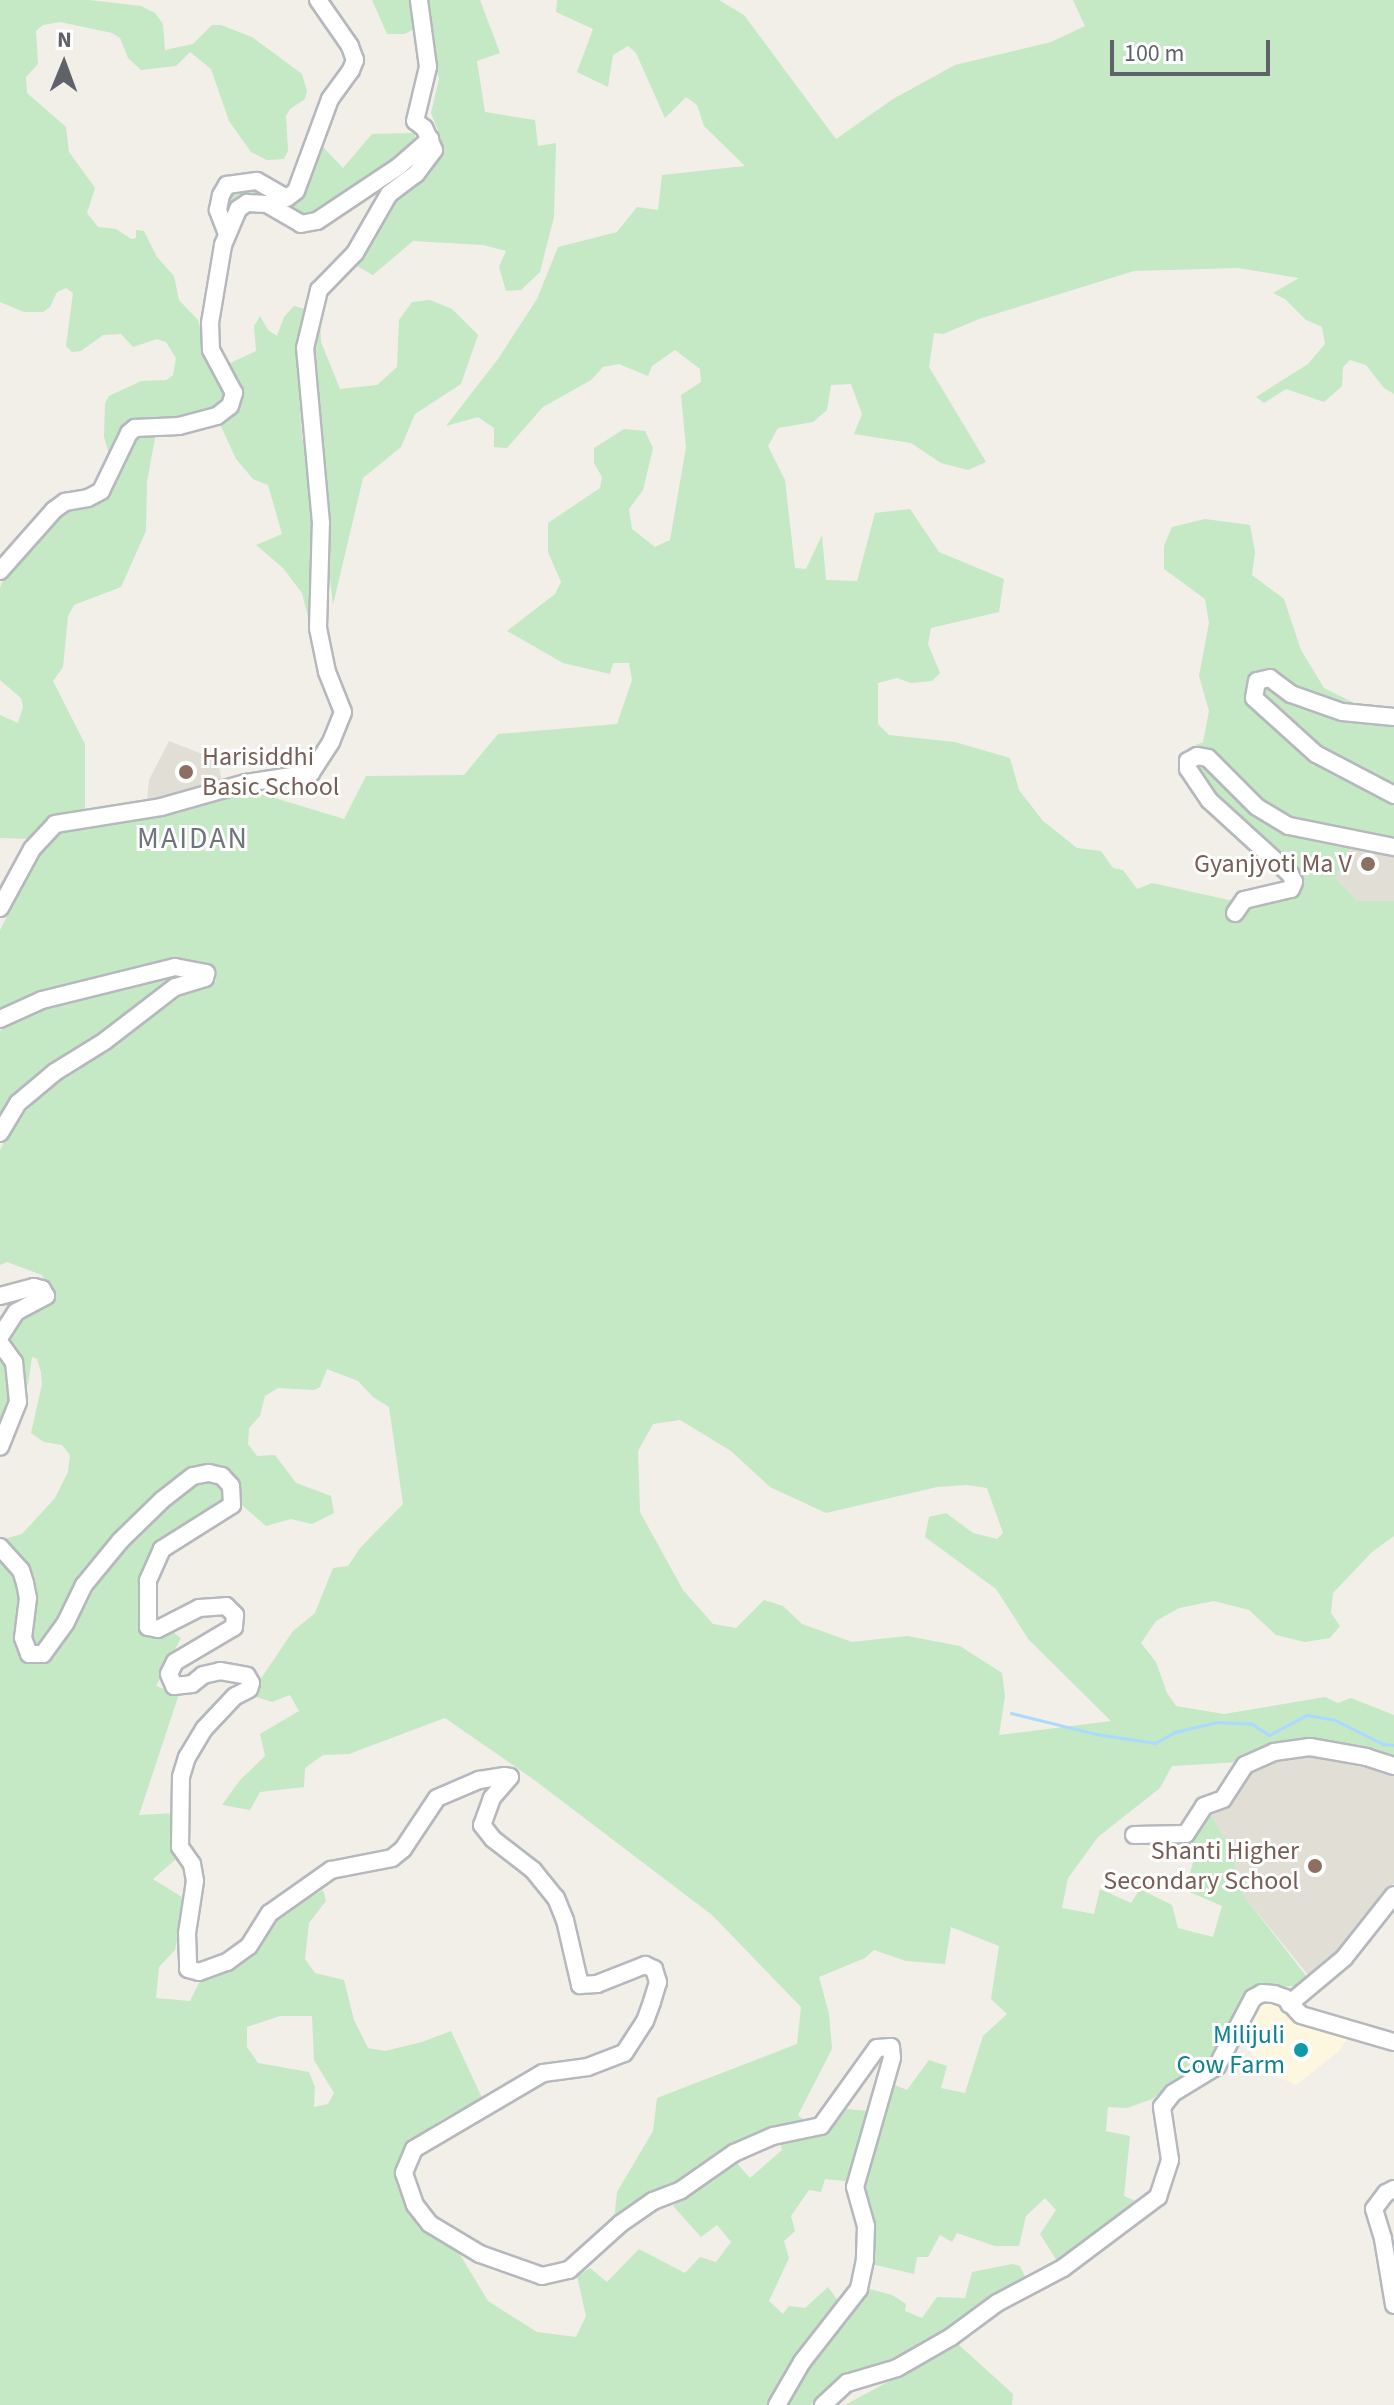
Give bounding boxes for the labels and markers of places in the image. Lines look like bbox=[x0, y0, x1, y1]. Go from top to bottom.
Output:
place label: Harisiddhi Basic School bbox=[202, 741, 339, 802]
marker: Harisiddhi Basic School bbox=[177, 763, 195, 781]
place label: Gyanjyoti Ma V bbox=[1194, 848, 1352, 880]
marker: Gyanjyoti Ma V bbox=[1359, 855, 1377, 873]
place label: Shanti Higher Secondary School bbox=[1103, 1835, 1299, 1896]
marker: Shanti Higher Secondary School bbox=[1306, 1857, 1324, 1875]
place label: Milijuli Cow Farm bbox=[1177, 2019, 1285, 2080]
marker: Milijuli Cow Farm bbox=[1292, 2041, 1310, 2059]

